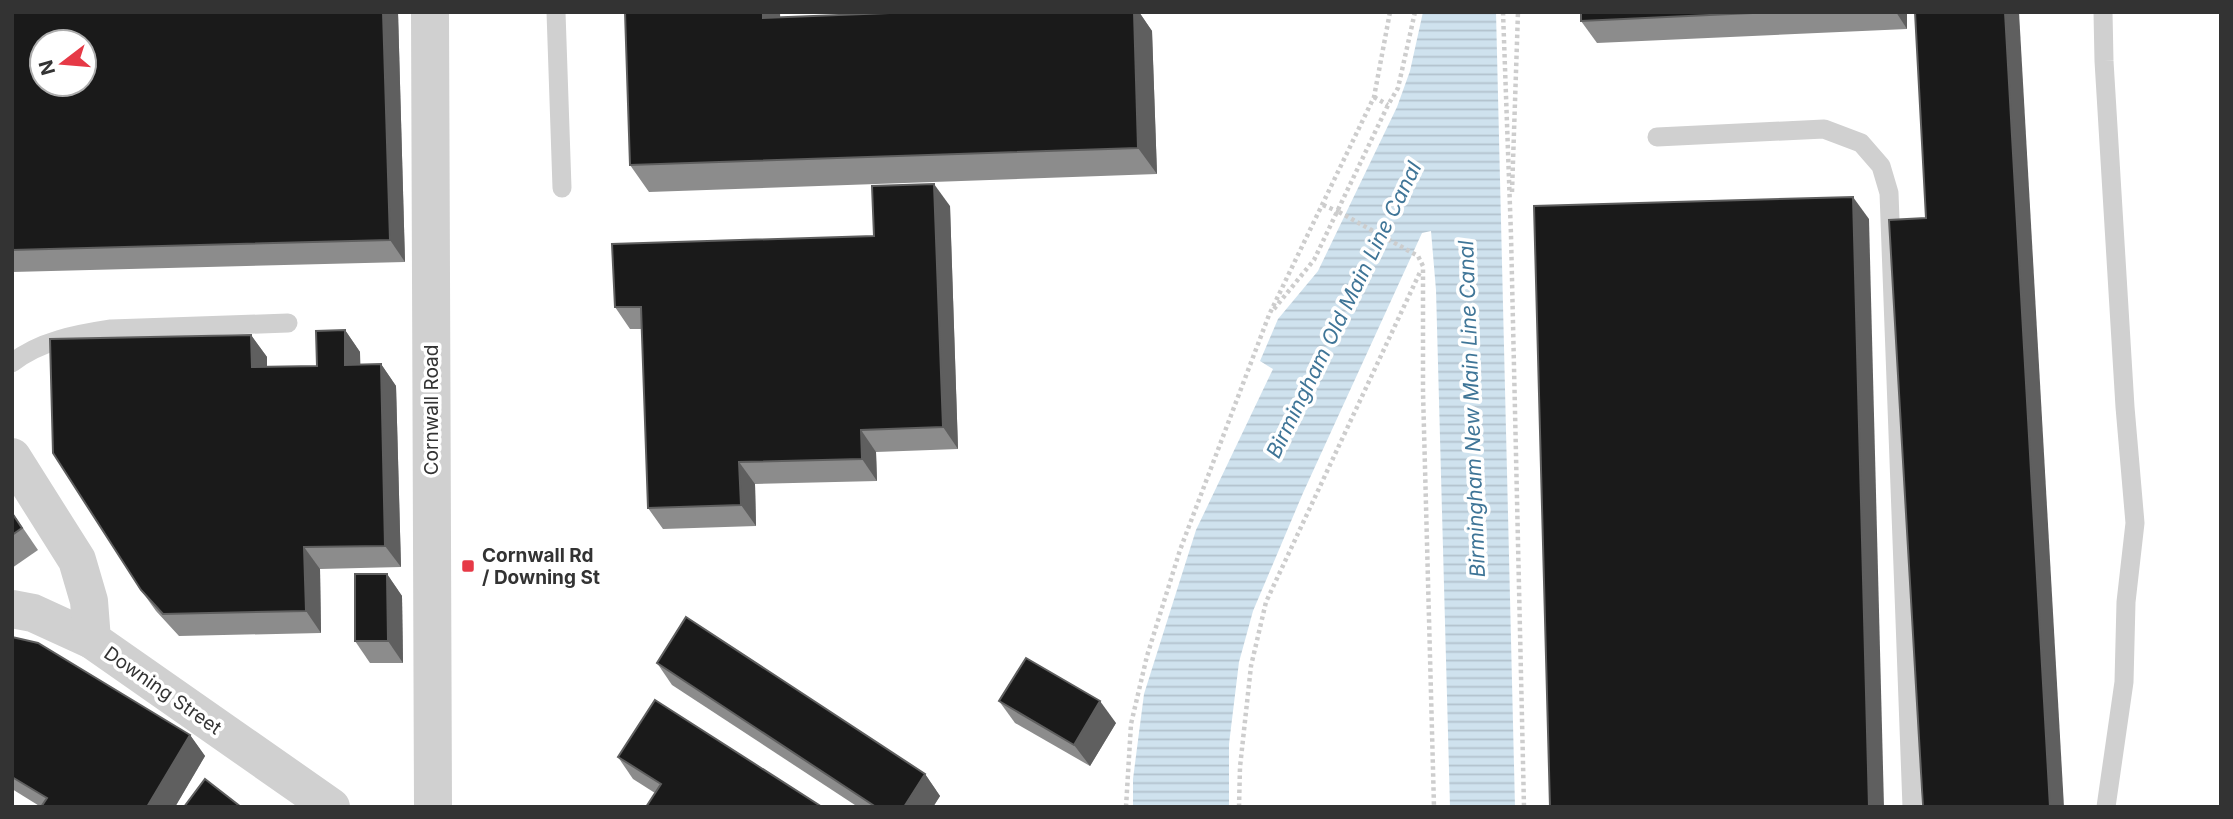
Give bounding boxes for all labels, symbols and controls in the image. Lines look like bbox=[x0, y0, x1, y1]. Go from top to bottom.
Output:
north arrow bbox=[28, 28, 98, 98]
text: N bbox=[34, 57, 60, 78]
water label: Birmingham Old Main Line Canal bbox=[1261, 157, 1427, 462]
water label: Birmingham New Main Line Canal bbox=[1453, 239, 1490, 578]
street label: Cornwall Road bbox=[420, 345, 443, 475]
place label: Cornwall Rd / Downing St bbox=[482, 544, 600, 589]
marker: Cornwall Rd / Downing St bbox=[460, 558, 476, 574]
street label: Downing Street bbox=[100, 641, 226, 739]

